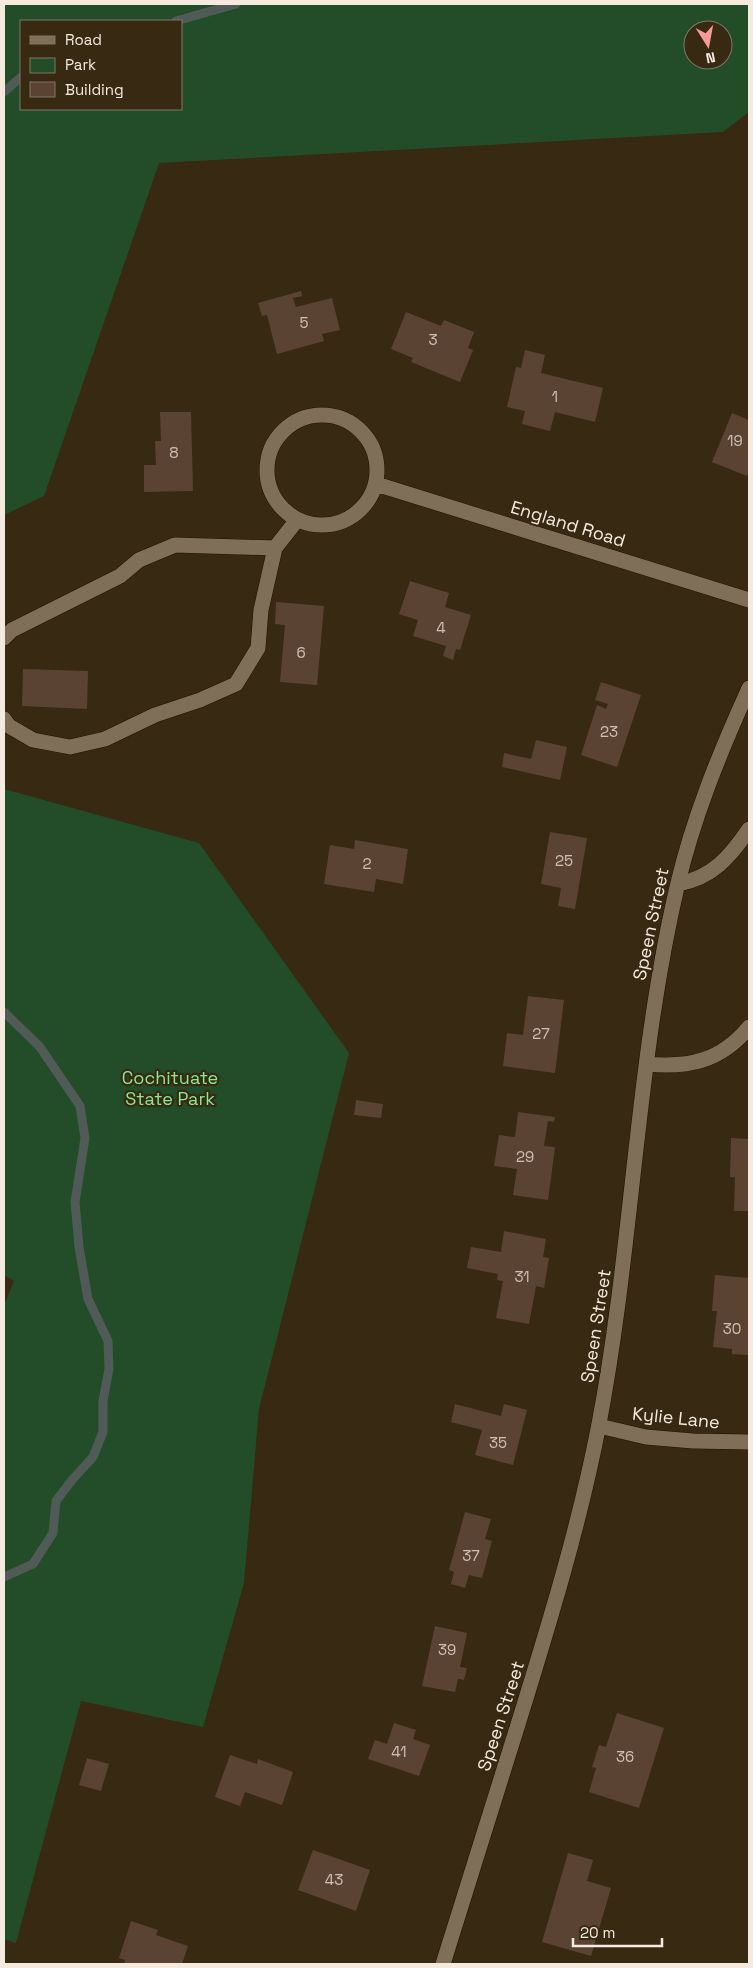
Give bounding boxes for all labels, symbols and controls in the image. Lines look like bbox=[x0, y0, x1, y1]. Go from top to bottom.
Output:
legend bbox=[20, 20, 182, 110]
north arrow bbox=[683, 20, 733, 70]
text: Road bbox=[65, 30, 102, 49]
text: N bbox=[704, 48, 717, 67]
text: Park bbox=[65, 55, 96, 74]
text: Building bbox=[65, 80, 124, 99]
house number: 5 bbox=[300, 313, 309, 332]
house number: 3 bbox=[428, 330, 438, 349]
house number: 1 bbox=[552, 387, 558, 406]
house number: 19 bbox=[727, 431, 743, 450]
house number: 8 bbox=[169, 443, 179, 462]
street label: England Road bbox=[508, 495, 628, 552]
house number: 4 bbox=[436, 618, 446, 637]
house number: 6 bbox=[296, 643, 306, 662]
house number: 23 bbox=[600, 722, 618, 741]
house number: 25 bbox=[555, 851, 573, 870]
house number: 2 bbox=[362, 854, 372, 873]
street label: Speen Street bbox=[627, 865, 674, 982]
house number: 27 bbox=[532, 1024, 550, 1043]
park label: Cochituate State Park bbox=[122, 1066, 218, 1110]
house number: 29 bbox=[516, 1147, 534, 1166]
house number: 31 bbox=[514, 1267, 530, 1286]
street label: Speen Street bbox=[575, 1268, 616, 1384]
house number: 30 bbox=[723, 1319, 741, 1338]
street label: Kylie Lane bbox=[631, 1401, 721, 1434]
house number: 35 bbox=[489, 1433, 507, 1452]
house number: 37 bbox=[462, 1546, 480, 1565]
house number: 39 bbox=[438, 1640, 456, 1659]
street label: Speen Street bbox=[472, 1658, 529, 1774]
house number: 41 bbox=[391, 1742, 407, 1761]
house number: 36 bbox=[616, 1747, 634, 1766]
house number: 43 bbox=[325, 1870, 343, 1889]
scale bar bbox=[573, 1916, 662, 1948]
text: 20 m bbox=[580, 1923, 615, 1942]

